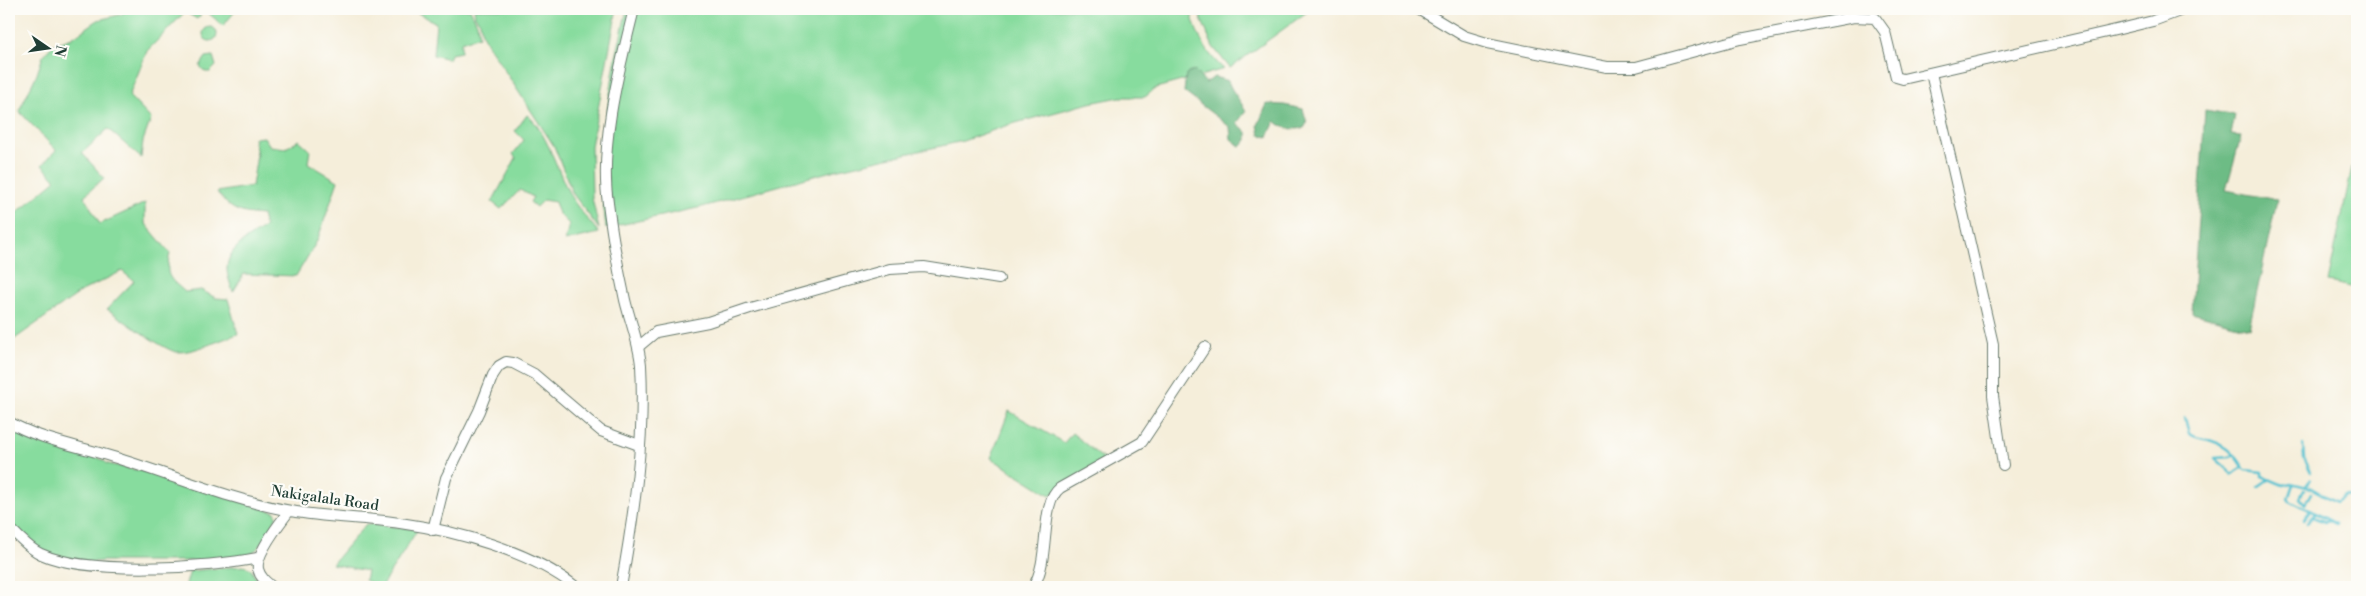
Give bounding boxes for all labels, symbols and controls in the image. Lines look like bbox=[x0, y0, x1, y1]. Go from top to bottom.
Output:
north arrow bbox=[22, 22, 72, 72]
text: N bbox=[50, 43, 70, 58]
street label: Nakigalala Road bbox=[270, 482, 380, 516]

